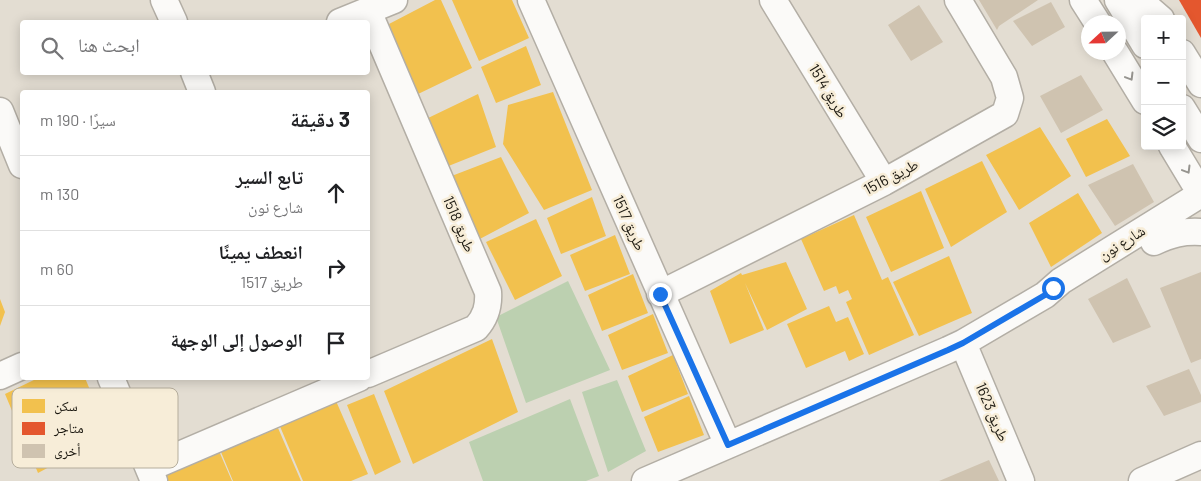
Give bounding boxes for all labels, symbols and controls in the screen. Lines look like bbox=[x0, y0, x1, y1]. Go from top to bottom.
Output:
north arrow bbox=[1081, 15, 1126, 60]
map controls bbox=[1141, 15, 1186, 150]
button: + bbox=[1141, 15, 1186, 60]
search box bbox=[20, 20, 370, 75]
text: ابحث هنا bbox=[78, 33, 140, 56]
icon: search bbox=[38, 34, 66, 62]
street label: طريق 1514 bbox=[804, 60, 852, 122]
button: − bbox=[1141, 60, 1186, 105]
one-way arrow bbox=[1124, 71, 1133, 80]
button: layers bbox=[1141, 105, 1186, 150]
text: 3 دقيقة bbox=[290, 106, 350, 131]
text: سيرًا · 190 m bbox=[40, 110, 116, 129]
street label: طريق 1516 bbox=[860, 154, 922, 200]
text: تابع السير bbox=[236, 165, 303, 188]
one-way arrow bbox=[1180, 165, 1190, 174]
icon: ahead bbox=[322, 179, 350, 207]
text: 130 m bbox=[40, 184, 79, 203]
street label: طريق 1517 bbox=[608, 192, 650, 254]
street label: طريق 1518 bbox=[438, 193, 480, 255]
text: شارع نون bbox=[248, 197, 303, 216]
street label: شارع نون bbox=[1095, 221, 1149, 265]
text: انعطف يمينًا bbox=[219, 240, 303, 263]
icon: right bbox=[322, 254, 350, 282]
text: 60 m bbox=[40, 259, 74, 278]
text: طريق 1517 bbox=[240, 272, 303, 291]
route start bbox=[1042, 277, 1065, 300]
route end bbox=[649, 283, 672, 306]
text: الوصول إلى الوجهة bbox=[170, 328, 303, 351]
icon: arrive bbox=[322, 329, 350, 357]
street label: طريق 1623 bbox=[971, 379, 1013, 445]
legend bbox=[12, 388, 178, 468]
text: سكن bbox=[54, 397, 78, 415]
text: متاجر bbox=[53, 419, 84, 437]
text: أخرى bbox=[54, 442, 81, 460]

